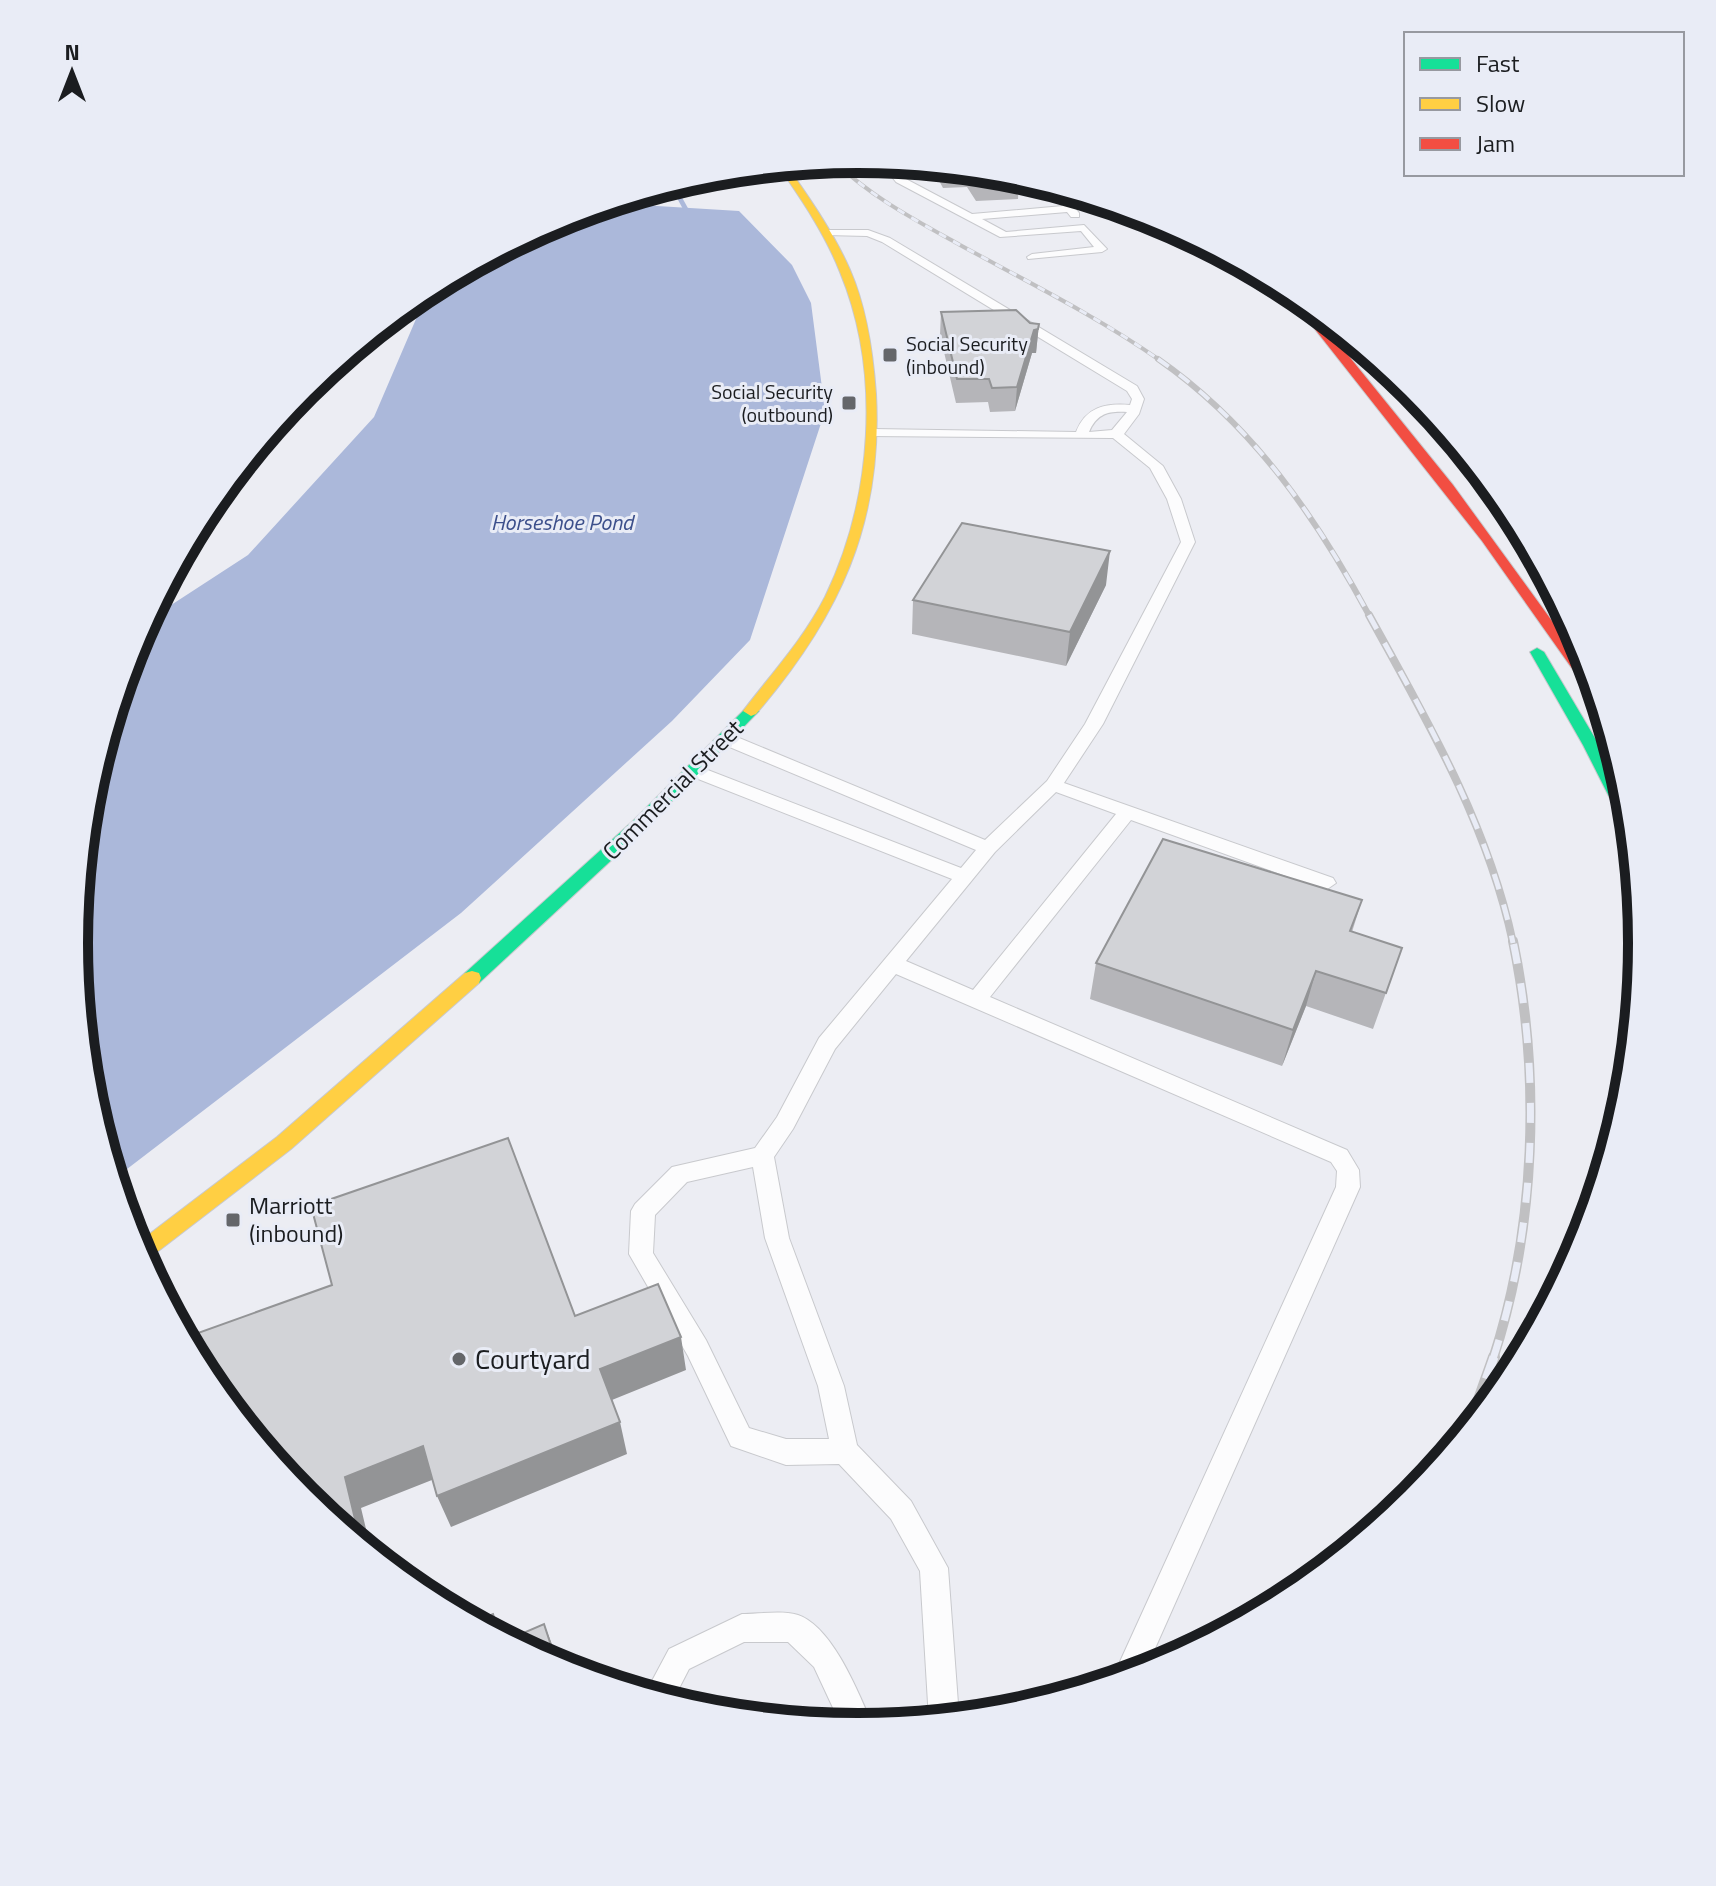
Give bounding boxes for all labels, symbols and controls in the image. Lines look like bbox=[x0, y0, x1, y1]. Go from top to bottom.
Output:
north arrow bbox=[32, 32, 112, 112]
legend bbox=[1404, 32, 1684, 176]
text: N bbox=[64, 35, 80, 69]
text: Fast bbox=[1476, 45, 1520, 81]
text: Slow bbox=[1476, 85, 1525, 121]
text: Jam bbox=[1476, 125, 1515, 161]
place label: Social Security (inbound) bbox=[906, 328, 1028, 382]
marker: Social Security (inbound) bbox=[881, 346, 899, 364]
place label: Social Security (outbound) bbox=[711, 376, 833, 430]
marker: Social Security (outbound) bbox=[840, 394, 858, 412]
water label: Horseshoe Pond bbox=[491, 505, 636, 539]
street label: Commercial Street bbox=[594, 710, 751, 868]
place label: Marriott (inbound) bbox=[249, 1187, 343, 1251]
marker: Marriott (inbound) bbox=[224, 1211, 242, 1229]
place label: Courtyard bbox=[475, 1337, 591, 1380]
marker: Courtyard bbox=[450, 1350, 468, 1368]

